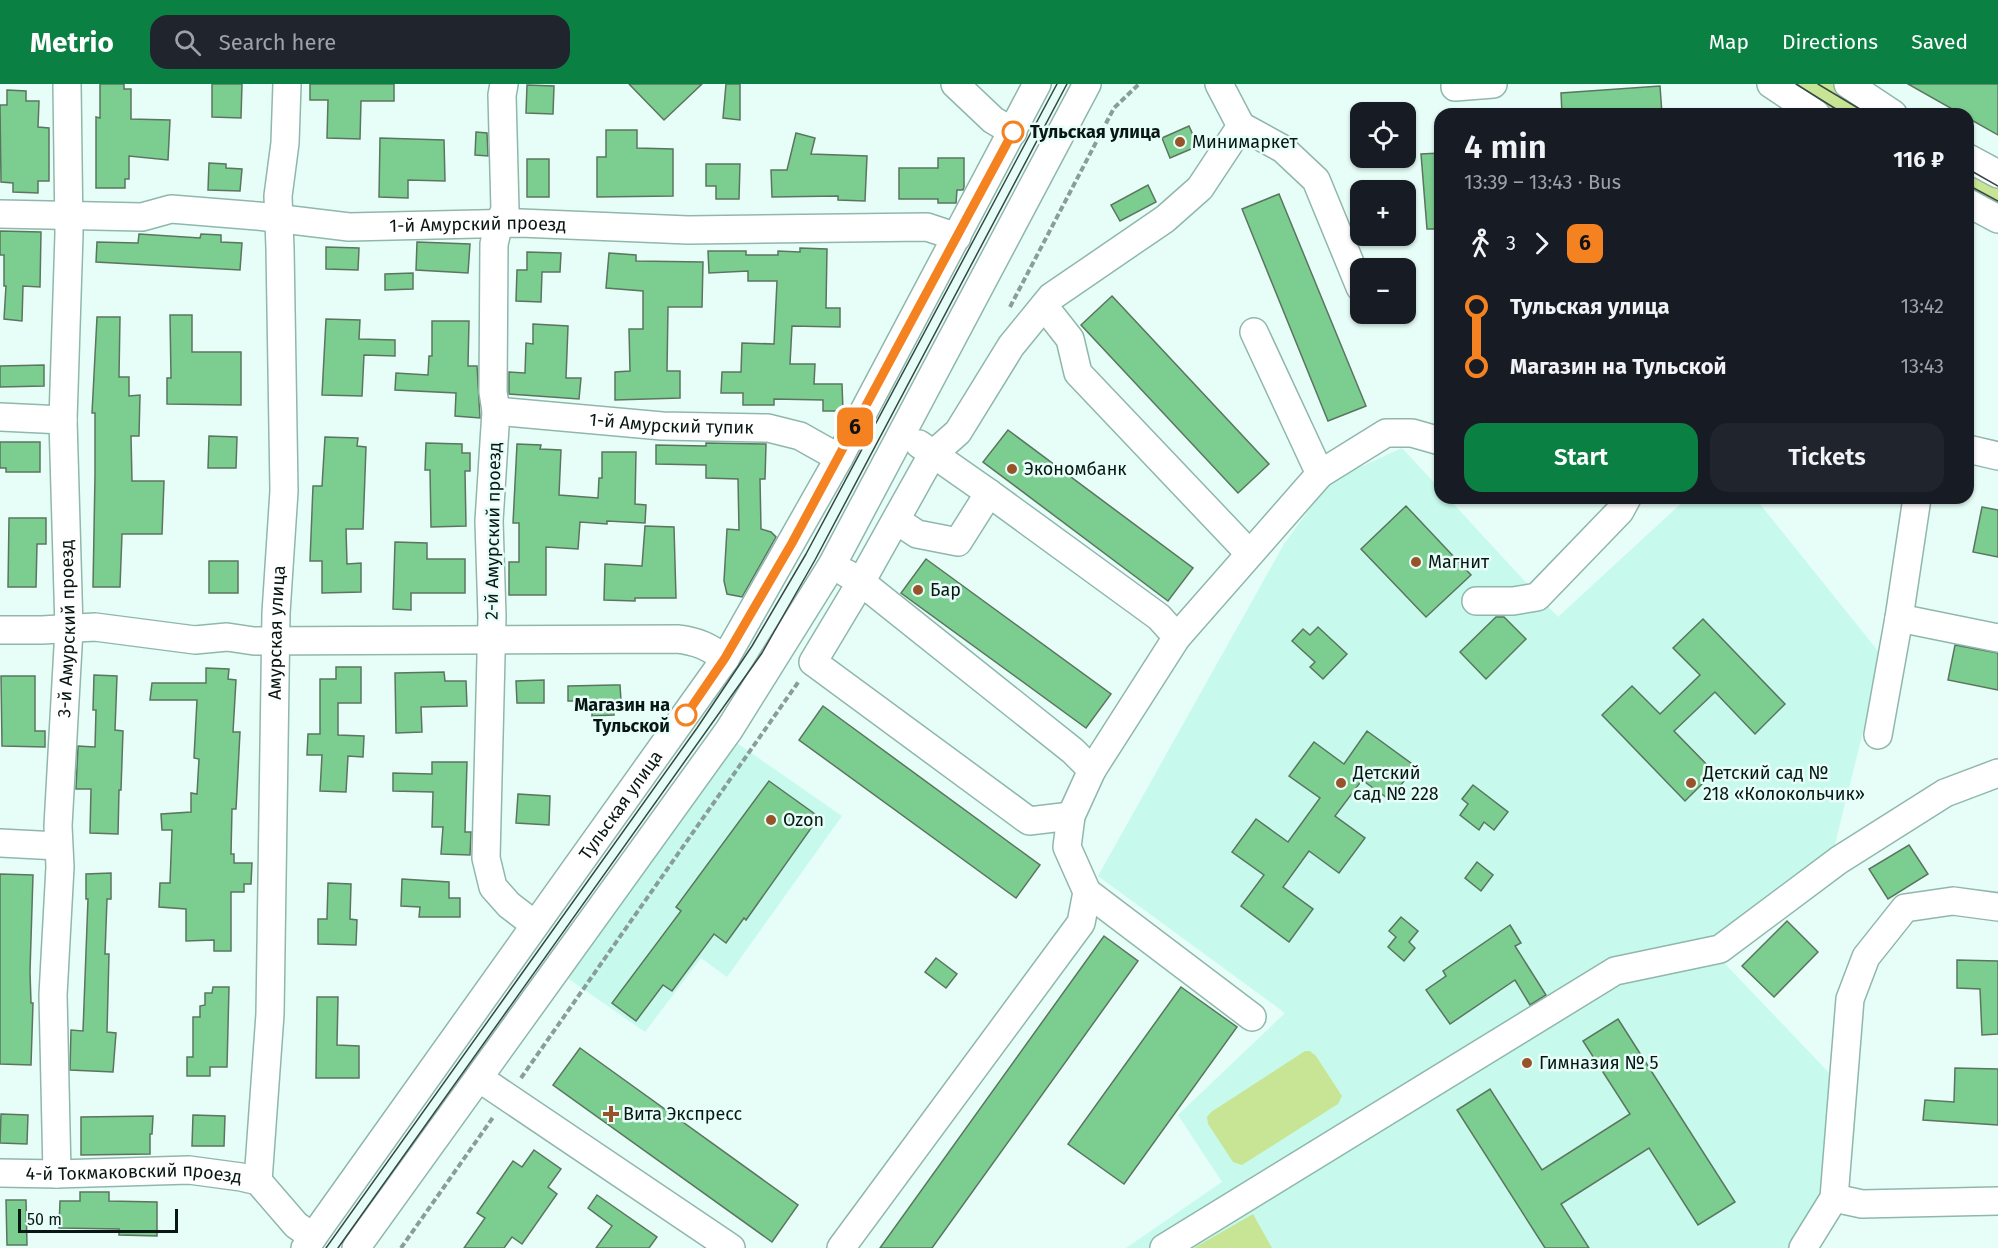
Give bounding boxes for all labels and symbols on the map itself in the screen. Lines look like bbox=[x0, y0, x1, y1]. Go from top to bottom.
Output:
marker: Тульская улица bbox=[1002, 121, 1024, 143]
place label: Тульская улица bbox=[1030, 121, 1161, 143]
place label: Минимаркет bbox=[1192, 131, 1298, 153]
marker: Минимаркет bbox=[1173, 135, 1187, 149]
street label: 1-й Амурский проезд bbox=[389, 212, 567, 237]
street label: 1-й Амурский тупик bbox=[588, 408, 755, 439]
line badge: 6 bbox=[836, 408, 874, 446]
street label: 2-й Амурский проезд bbox=[480, 442, 506, 620]
place label: Экономбанк bbox=[1024, 458, 1127, 480]
marker: Экономбанк bbox=[1005, 462, 1019, 476]
street label: 3-й Амурский проезд bbox=[53, 539, 80, 718]
place label: Магнит bbox=[1428, 551, 1490, 573]
marker: Магнит bbox=[1409, 555, 1423, 569]
street label: Амурская улица bbox=[264, 565, 290, 700]
place label: Бар bbox=[930, 579, 961, 601]
marker: Бар bbox=[911, 583, 925, 597]
place label: Магазин на Тульской bbox=[574, 694, 670, 737]
marker: Магазин на Тульской bbox=[675, 704, 697, 726]
street label: Тульская улица bbox=[574, 746, 667, 864]
place label: Детский сад № 228 bbox=[1352, 762, 1439, 805]
place label: Детский сад № 218 «Колокольчик» bbox=[1702, 762, 1865, 805]
marker: Детский сад № 228 bbox=[1334, 776, 1348, 790]
marker: Детский сад № 218 «Колокольчик» bbox=[1684, 776, 1698, 790]
place label: Ozon bbox=[783, 809, 824, 831]
marker: Ozon bbox=[764, 813, 778, 827]
place label: Гимназия № 5 bbox=[1539, 1052, 1659, 1074]
marker: Гимназия № 5 bbox=[1520, 1056, 1534, 1070]
place label: Вита Экспресс bbox=[623, 1103, 743, 1125]
marker: Вита Экспресс bbox=[604, 1107, 618, 1121]
street label: 4-й Токмаковский проезд bbox=[25, 1159, 243, 1188]
scale bar bbox=[18, 1206, 178, 1234]

